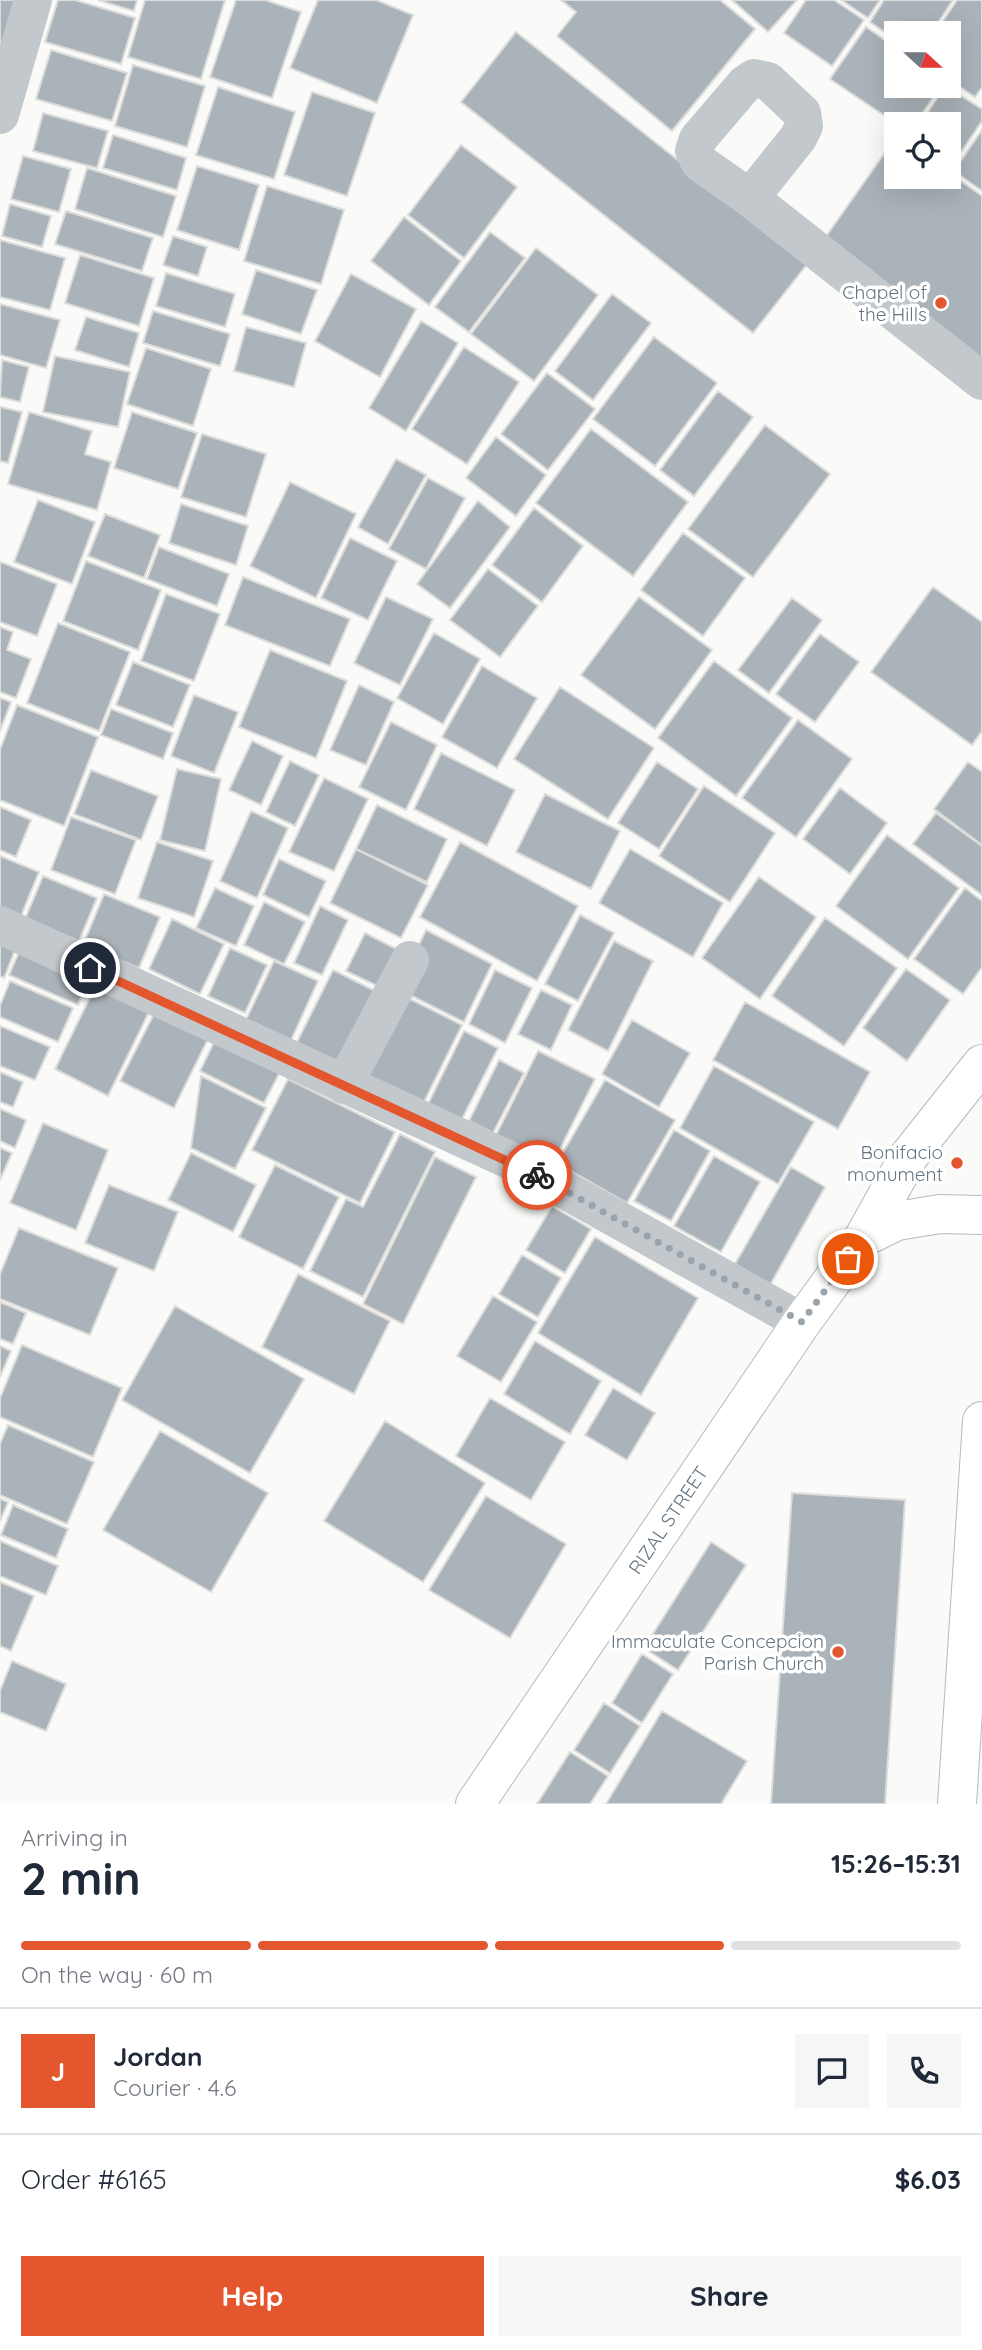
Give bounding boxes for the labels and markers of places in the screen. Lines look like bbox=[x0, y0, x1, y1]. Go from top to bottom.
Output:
place label: Chapel of the Hills bbox=[842, 280, 927, 326]
marker: Chapel of the Hills bbox=[933, 295, 949, 311]
pin bbox=[60, 938, 120, 998]
place label: Bonifacio monument bbox=[847, 1140, 943, 1186]
marker: Bonifacio monument bbox=[949, 1155, 965, 1171]
pin bbox=[818, 1229, 878, 1289]
place label: Immaculate Concepcion Parish Church bbox=[611, 1629, 824, 1675]
marker: Immaculate Concepcion Parish Church bbox=[830, 1644, 846, 1660]

